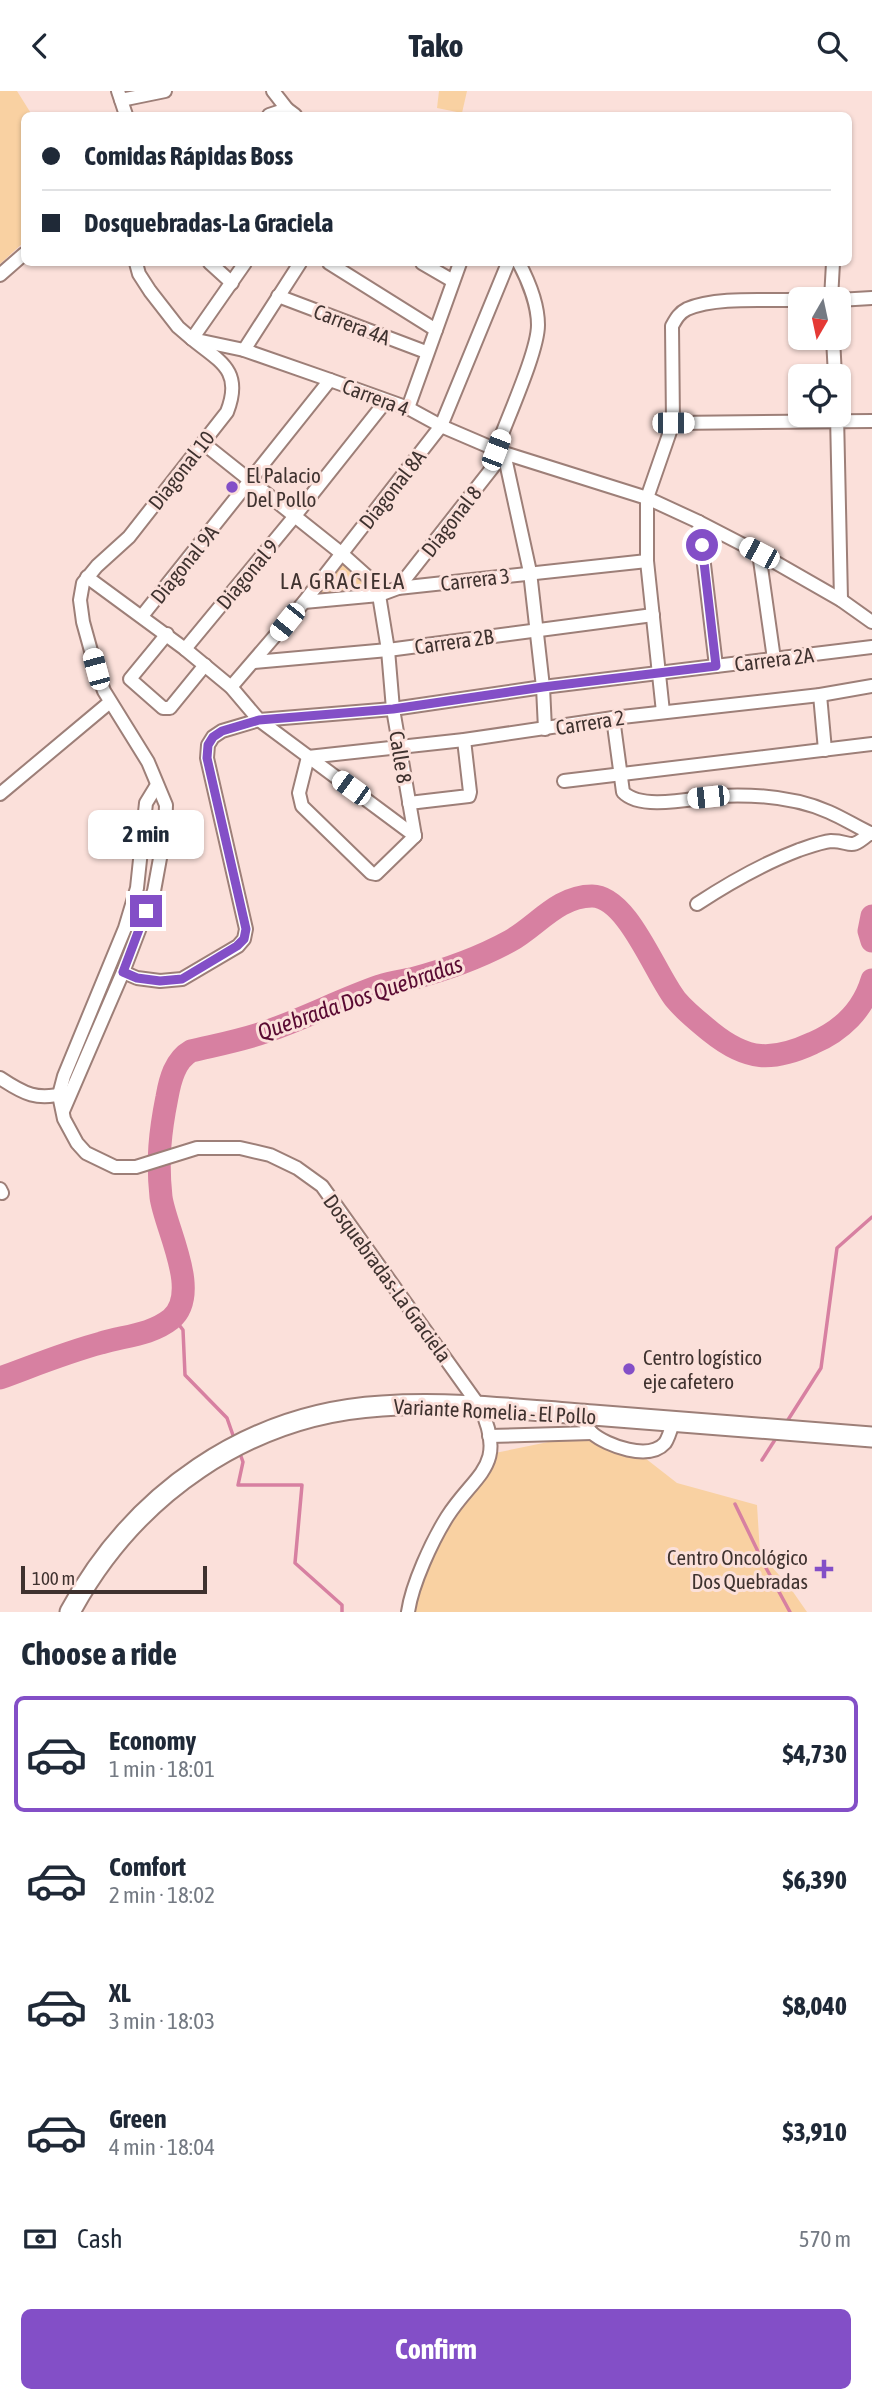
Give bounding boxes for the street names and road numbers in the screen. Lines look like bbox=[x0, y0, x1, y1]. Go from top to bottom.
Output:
street label: Carrera 4A bbox=[310, 299, 394, 350]
street label: Carrera 4 bbox=[339, 373, 413, 421]
street label: Diagonal 10 bbox=[143, 426, 219, 514]
street label: Diagonal 8A bbox=[354, 444, 431, 533]
street label: Diagonal 8 bbox=[416, 481, 486, 561]
street label: Diagonal 9A bbox=[145, 520, 223, 608]
street label: Diagonal 9 bbox=[211, 534, 283, 614]
street label: Carrera 3 bbox=[439, 563, 511, 595]
street label: Carrera 2B bbox=[413, 624, 495, 658]
street label: Carrera 2A bbox=[733, 642, 816, 676]
street label: Carrera 2 bbox=[554, 705, 626, 739]
street label: Calle 8 bbox=[385, 729, 417, 785]
street label: Dosquebradas-La Graciela bbox=[319, 1189, 457, 1367]
street label: Variante Romelia - El Pollo bbox=[393, 1394, 597, 1428]

